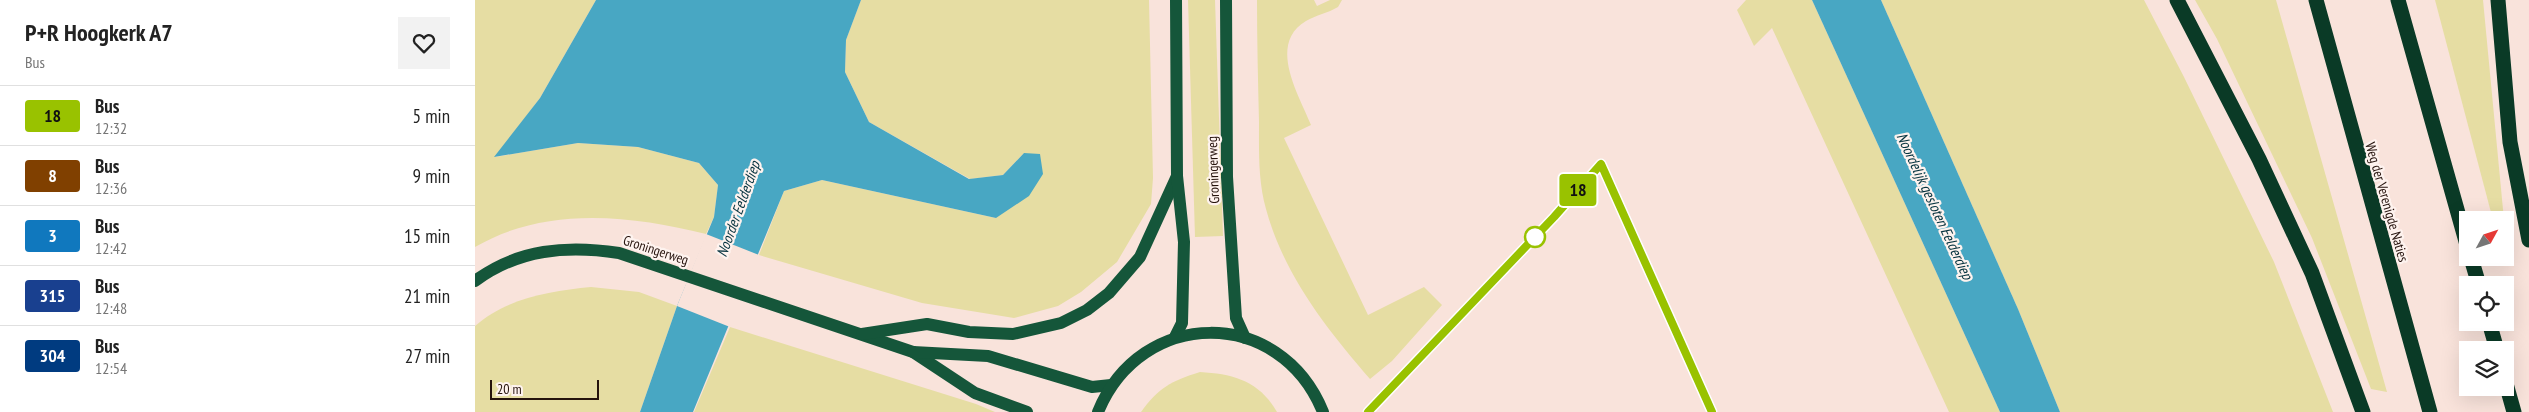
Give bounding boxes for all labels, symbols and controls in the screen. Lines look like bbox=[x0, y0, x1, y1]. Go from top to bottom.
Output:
text: P+R Hoogkerk A7 bbox=[25, 17, 173, 48]
button: heart bbox=[398, 17, 450, 69]
text: Bus bbox=[25, 52, 45, 72]
text: Bus bbox=[95, 94, 119, 118]
text: 18 bbox=[44, 104, 61, 127]
text: 5 min bbox=[413, 104, 450, 128]
text: 12:32 bbox=[95, 118, 127, 138]
water label: Noordelijk gesloten Eelderdiep bbox=[1893, 130, 1978, 284]
street label: Groningerweg bbox=[1203, 136, 1223, 204]
street label: Weg der Verenigde Naties bbox=[2361, 140, 2413, 264]
text: Bus bbox=[95, 154, 119, 178]
water label: Noorder Eelderdiep bbox=[712, 157, 765, 259]
text: 8 bbox=[48, 164, 57, 187]
text: 9 min bbox=[413, 164, 450, 188]
line badge: 18 bbox=[1555, 174, 1601, 206]
text: 12:36 bbox=[95, 178, 127, 198]
text: 18 bbox=[1569, 178, 1587, 201]
north arrow bbox=[2459, 211, 2514, 266]
map controls bbox=[2459, 211, 2514, 396]
text: Bus bbox=[95, 214, 119, 238]
text: 3 bbox=[48, 224, 57, 247]
text: 15 min bbox=[404, 224, 450, 248]
unlabelled marker bbox=[1524, 226, 1546, 248]
street label: Groningerweg bbox=[621, 231, 691, 269]
text: 12:42 bbox=[95, 238, 127, 258]
text: Bus bbox=[95, 274, 119, 298]
button: locate bbox=[2459, 276, 2514, 331]
text: 315 bbox=[40, 284, 65, 307]
text: 21 min bbox=[404, 284, 450, 308]
text: 12:48 bbox=[95, 298, 127, 318]
text: Bus bbox=[95, 334, 119, 358]
button: layers bbox=[2459, 341, 2514, 396]
text: 304 bbox=[40, 344, 65, 367]
text: 27 min bbox=[405, 344, 450, 368]
text: 12:54 bbox=[95, 358, 127, 378]
scale bar bbox=[490, 377, 599, 400]
text: 20 m bbox=[497, 380, 522, 398]

